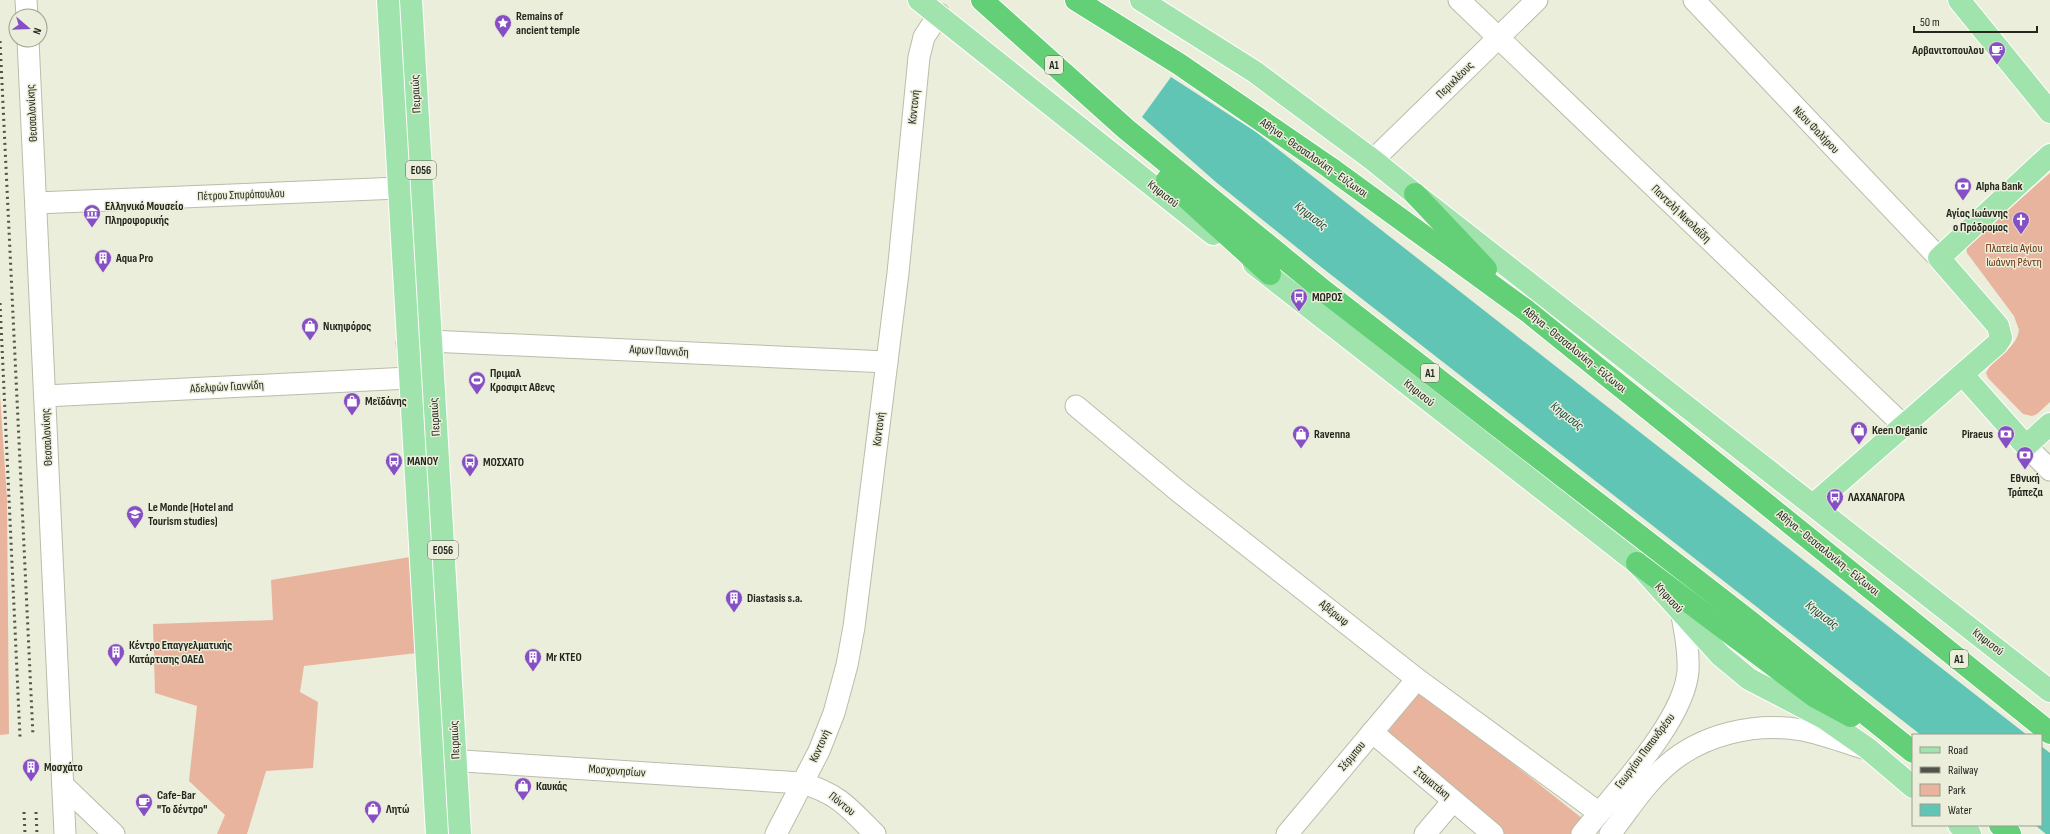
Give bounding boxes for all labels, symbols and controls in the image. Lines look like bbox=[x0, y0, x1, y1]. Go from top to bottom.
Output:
north arrow bbox=[8, 8, 48, 48]
scale bar bbox=[1914, 8, 2037, 34]
place label: Remains of ancient temple bbox=[516, 9, 580, 38]
place icon: Remains of ancient temple bbox=[493, 13, 513, 38]
text: 50 m bbox=[1920, 15, 1940, 30]
text: N bbox=[30, 26, 44, 36]
cafe icon: Αρβανιτοπουλου bbox=[1987, 40, 2007, 65]
place label: Αρβανιτοπουλου bbox=[1911, 43, 1984, 58]
road number: Α1 bbox=[1045, 56, 1063, 74]
street label: Περικλέους bbox=[1433, 58, 1477, 102]
street label: Πειραιώς bbox=[407, 74, 424, 114]
street label: Θεσσαλονίκης bbox=[23, 83, 41, 142]
street label: Κοντονή bbox=[905, 89, 923, 125]
street label: Νέου Φαλήρου bbox=[1790, 103, 1842, 157]
street label: Αθήνα - Θεσσαλονίκη - Εύζωνοι bbox=[1256, 114, 1371, 201]
road number: ΕΟ56 bbox=[406, 161, 436, 179]
bank icon: Alpha Bank bbox=[1953, 176, 1973, 201]
street label: Κηφισού bbox=[1144, 177, 1182, 211]
place label: Alpha Bank bbox=[1975, 179, 2023, 194]
street label: Παντελή Νικολαΐδη bbox=[1648, 182, 1714, 246]
street label: Πέτρου Σπυρόπουλου bbox=[197, 186, 285, 204]
water label: Κηφισός bbox=[1291, 198, 1331, 234]
place label: Ελληνικό Μουσείο Πληροφορικής bbox=[105, 199, 183, 228]
museum icon: Ελληνικό Μουσείο Πληροφορικής bbox=[82, 203, 102, 228]
place label: Αγίος Ιωάννης ο Πρόδρομος bbox=[1945, 206, 2008, 235]
church icon: Αγίος Ιωάννης ο Πρόδρομος bbox=[2011, 210, 2031, 235]
park label: Πλατεία Αγίου Ιωάννη Ρέντη bbox=[1986, 241, 2042, 270]
building icon: Aqua Pro bbox=[93, 248, 113, 273]
place label: Aqua Pro bbox=[115, 251, 153, 266]
bus stop icon: ΜΩΡΟΣ bbox=[1289, 287, 1309, 312]
place label: ΜΩΡΟΣ bbox=[1312, 290, 1342, 305]
street label: Αθήνα - Θεσσαλονίκη - Εύζωνοι bbox=[1520, 303, 1630, 396]
shop icon: Νικηφόρος bbox=[300, 316, 320, 341]
place label: Νικηφόρος bbox=[323, 319, 371, 334]
street label: Αφων Παννιδη bbox=[628, 342, 689, 360]
road number: Α1 bbox=[1421, 364, 1439, 382]
place label: Πριμαλ Κροσφιτ Αθενς bbox=[490, 366, 555, 395]
sports icon: Πριμαλ Κροσφιτ Αθενς bbox=[467, 370, 487, 395]
street label: Κηφισού bbox=[1400, 376, 1438, 410]
street label: Αδελφών Γιαννίδη bbox=[189, 378, 264, 396]
shop icon: Μεϊδάνης bbox=[342, 391, 362, 416]
place label: Μεϊδάνης bbox=[365, 394, 407, 409]
street label: Πειραιώς bbox=[426, 397, 444, 437]
water label: Κηφισός bbox=[1547, 398, 1587, 434]
street label: Θεσσαλονίκης bbox=[38, 407, 56, 466]
street label: Κοντονή bbox=[869, 411, 889, 447]
shop icon: Keen Organic bbox=[1849, 420, 1869, 445]
place label: Keen Organic bbox=[1872, 423, 1928, 438]
shop icon: Ravenna bbox=[1291, 424, 1311, 449]
bank icon: Piraeus bbox=[1996, 424, 2016, 449]
place label: Ravenna bbox=[1314, 427, 1350, 442]
place label: Piraeus bbox=[1962, 427, 1993, 442]
bank icon: Εθνική Τράπεζα bbox=[2015, 445, 2035, 470]
bus stop icon: ΜΑΝΟΥ bbox=[384, 451, 404, 476]
bus stop icon: ΜΟΣΧΑΤΟ bbox=[460, 452, 480, 477]
place label: ΜΑΝΟΥ bbox=[407, 454, 439, 469]
place label: ΜΟΣΧΑΤΟ bbox=[483, 455, 524, 470]
place label: Εθνική Τράπεζα bbox=[2007, 471, 2043, 500]
bus stop icon: ΛΑΧΑΝΑΓΟΡΑ bbox=[1825, 487, 1845, 512]
place label: ΛΑΧΑΝΑΓΟΡΑ bbox=[1847, 490, 1905, 505]
place label: Le Monde (Hotel and Tourism studies) bbox=[148, 500, 233, 529]
school or university icon: Le Monde (Hotel and Tourism studies) bbox=[125, 504, 145, 529]
street label: Αθήνα - Θεσσαλονίκη - Εύζωνοι bbox=[1773, 506, 1883, 599]
road number: ΕΟ56 bbox=[428, 541, 458, 559]
street label: Κηφισού bbox=[1651, 580, 1687, 616]
building icon: Diastasis s.a. bbox=[724, 588, 744, 613]
place label: Diastasis s.a. bbox=[747, 591, 803, 606]
street label: Αβέρωφ bbox=[1315, 596, 1352, 629]
water label: Κηφισός bbox=[1802, 597, 1842, 633]
street label: Κηφισού bbox=[1969, 625, 2007, 659]
place label: Κέντρο Επαγγελματικής Κατάρτισης ΟΑΕΔ bbox=[129, 638, 232, 667]
building icon: Κέντρο Επαγγελματικής Κατάρτισης ΟΑΕΔ bbox=[106, 642, 126, 667]
building icon: Mr KTEO bbox=[523, 647, 543, 672]
place label: Mr KTEO bbox=[546, 650, 582, 665]
road number: Α1 bbox=[1950, 650, 1968, 668]
street label: Γεωργίου Παπανδρέου bbox=[1612, 710, 1678, 792]
street label: Πειραιώς bbox=[446, 720, 463, 760]
street label: Κοντονή bbox=[806, 727, 834, 765]
legend bbox=[1912, 734, 2042, 826]
street label: Σέρμπου bbox=[1335, 738, 1369, 774]
text: Road bbox=[1948, 743, 1968, 758]
building icon: Μοσχάτο bbox=[21, 757, 41, 782]
place label: Μοσχάτο bbox=[44, 760, 83, 775]
street label: Μοσχονησίων bbox=[588, 762, 646, 780]
street label: Σταματάκη bbox=[1410, 763, 1454, 803]
text: Railway bbox=[1948, 763, 1979, 778]
shop icon: Καυκάς bbox=[513, 776, 533, 801]
place label: Καυκάς bbox=[536, 779, 567, 794]
text: Park bbox=[1948, 783, 1966, 798]
place label: Cafe-Bar "Το δέντρο" bbox=[157, 788, 207, 817]
street label: Πόντου bbox=[826, 789, 858, 819]
cafe icon: Cafe-Bar "Το δέντρο" bbox=[134, 792, 154, 817]
shop icon: Λητώ bbox=[363, 799, 383, 824]
place label: Λητώ bbox=[385, 802, 410, 817]
text: Water bbox=[1948, 803, 1972, 818]

